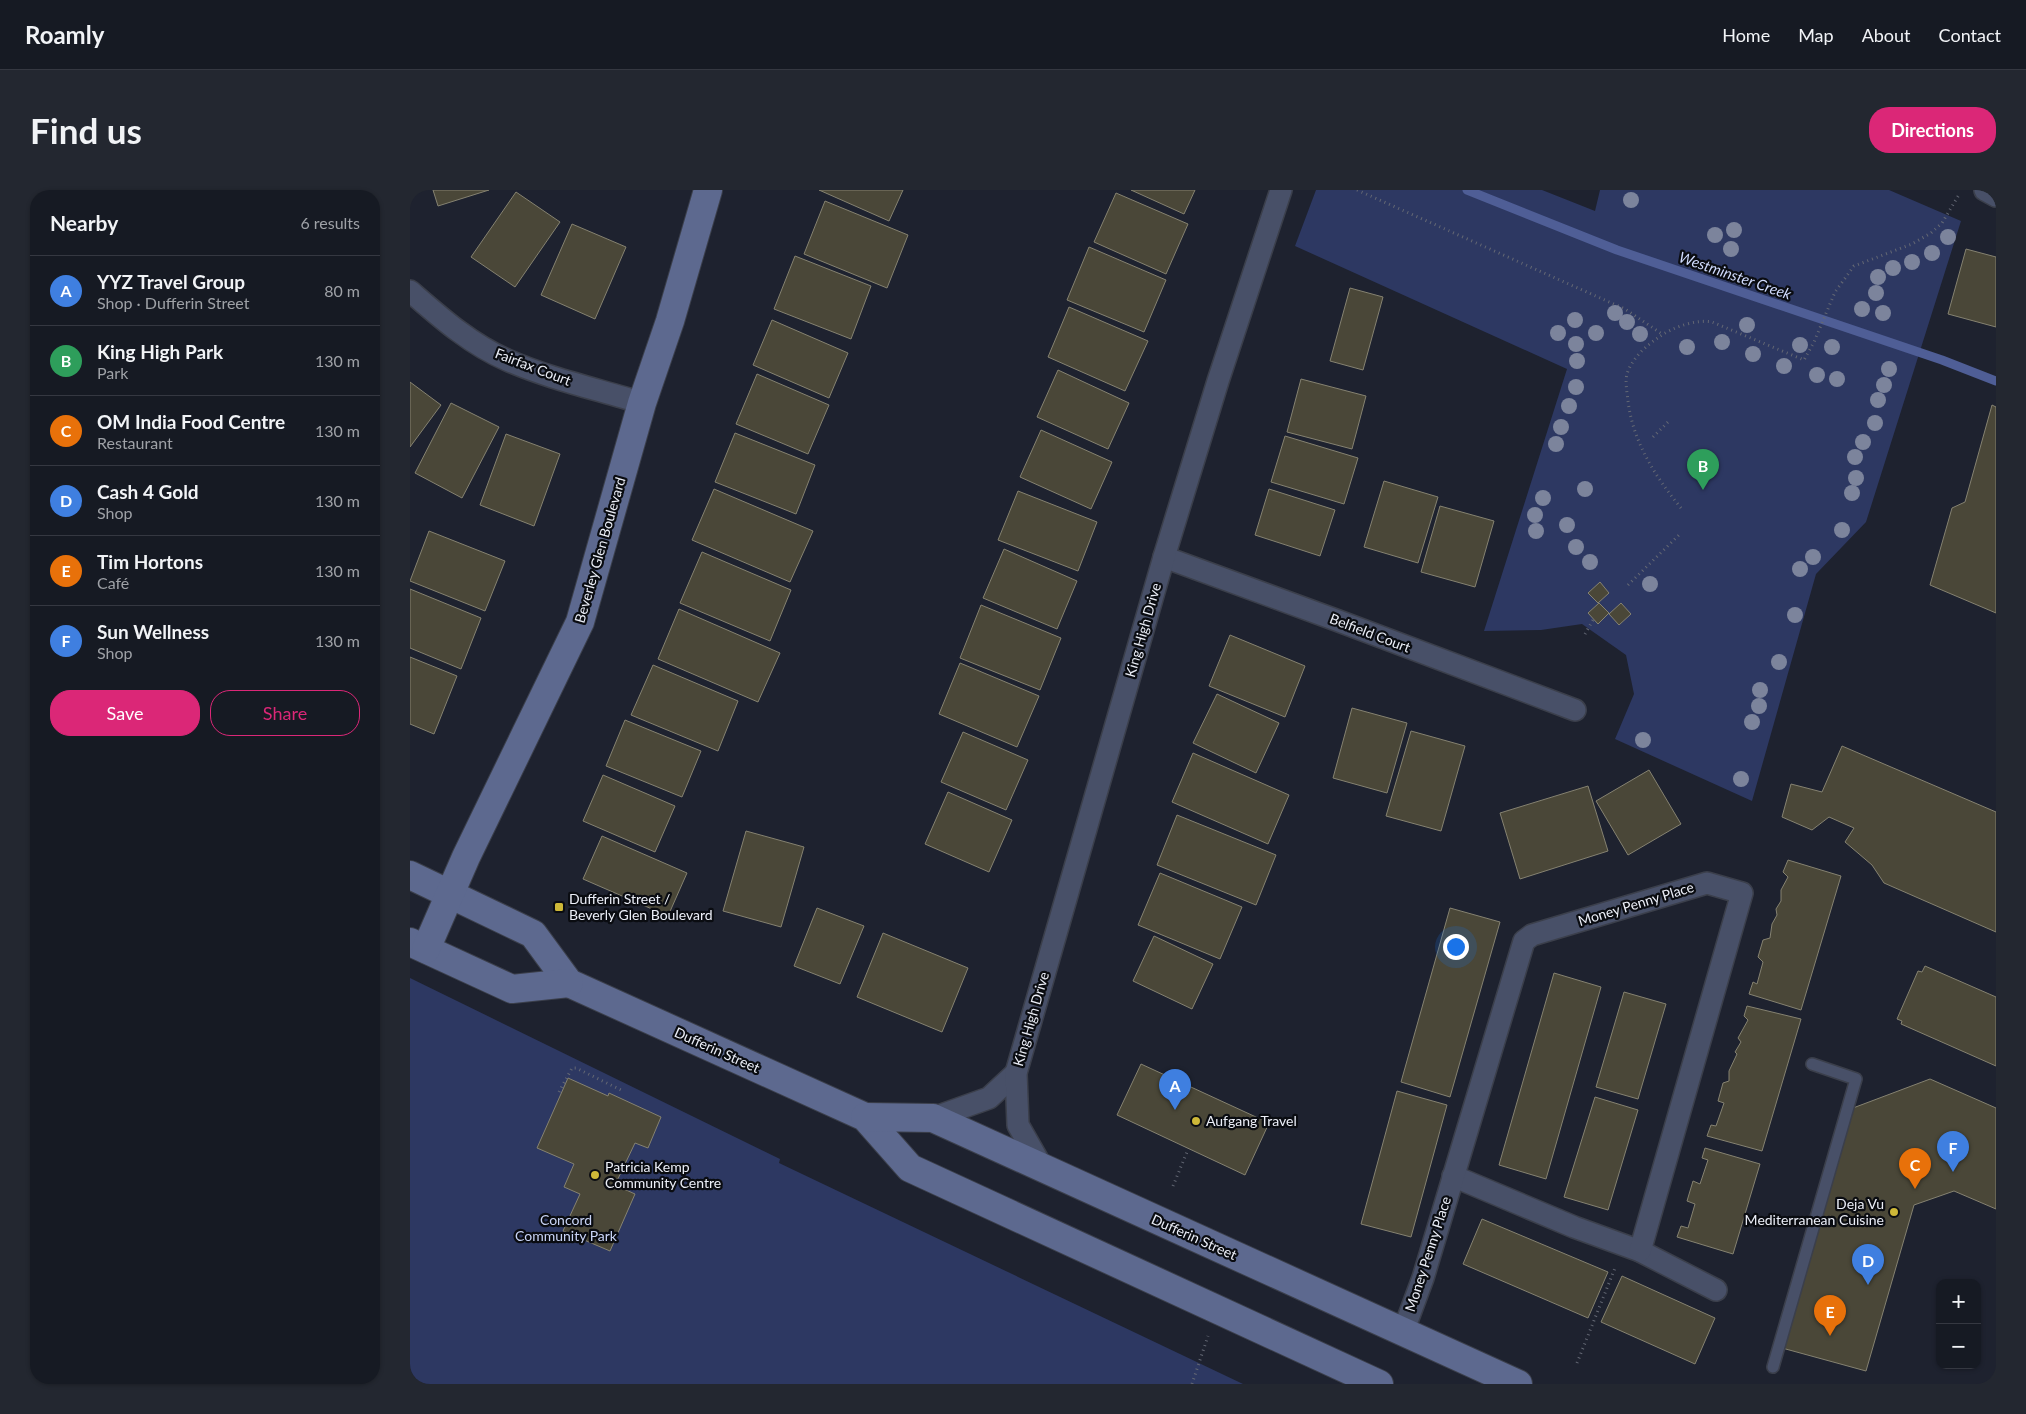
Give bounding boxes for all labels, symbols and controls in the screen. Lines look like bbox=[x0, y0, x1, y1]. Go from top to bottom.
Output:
text: Roamly bbox=[25, 20, 104, 49]
text: Home bbox=[1722, 24, 1770, 46]
text: Map bbox=[1798, 24, 1834, 46]
text: About bbox=[1862, 24, 1911, 46]
text: Contact bbox=[1939, 24, 2001, 46]
button: Directions bbox=[1869, 107, 1996, 153]
text: Find us bbox=[30, 109, 142, 151]
text: Nearby bbox=[50, 210, 118, 235]
text: 6 results bbox=[300, 213, 360, 232]
water label: Westminster Creek bbox=[1677, 247, 1795, 303]
text: YYZ Travel Group bbox=[97, 270, 245, 293]
text: A bbox=[60, 281, 72, 300]
text: 80 m bbox=[324, 281, 360, 300]
text: Shop · Dufferin Street bbox=[97, 293, 249, 312]
text: King High Park bbox=[97, 340, 223, 363]
street label: Fairfax Court bbox=[493, 344, 573, 389]
text: B bbox=[61, 351, 71, 370]
text: 130 m bbox=[315, 351, 360, 370]
text: Park bbox=[97, 363, 128, 382]
text: OM India Food Centre bbox=[97, 410, 285, 433]
text: C bbox=[61, 421, 71, 440]
text: 130 m bbox=[315, 421, 360, 440]
text: Restaurant bbox=[97, 433, 173, 452]
pin: B bbox=[1687, 449, 1719, 490]
street label: Beverley Glen Boulevard bbox=[571, 475, 628, 625]
text: Cash 4 Gold bbox=[97, 480, 199, 503]
text: D bbox=[60, 491, 72, 510]
text: 130 m bbox=[315, 491, 360, 510]
text: Shop bbox=[97, 503, 133, 522]
text: Tim Hortons bbox=[97, 550, 203, 573]
text: E bbox=[61, 561, 71, 580]
text: 130 m bbox=[315, 561, 360, 580]
text: Café bbox=[97, 573, 129, 592]
street label: King High Drive bbox=[1121, 581, 1164, 679]
street label: Belfield Court bbox=[1328, 609, 1413, 656]
text: Sun Wellness bbox=[97, 620, 209, 643]
text: F bbox=[61, 631, 71, 650]
text: 130 m bbox=[315, 631, 360, 650]
text: Shop bbox=[97, 643, 133, 662]
button: Save bbox=[50, 690, 200, 736]
button: Share bbox=[210, 690, 360, 736]
street label: Money Penny Place bbox=[1576, 878, 1696, 929]
place label: Dufferin Street / Beverly Glen Boulevard bbox=[569, 890, 713, 923]
marker: Dufferin Street / Beverly Glen Boulevard bbox=[553, 901, 565, 913]
your location bbox=[1443, 934, 1469, 960]
street label: King High Drive bbox=[1009, 970, 1052, 1068]
street label: Dufferin Street bbox=[672, 1023, 762, 1076]
pin: A bbox=[1159, 1069, 1191, 1110]
place label: Aufgang Travel bbox=[1206, 1112, 1297, 1129]
marker: Aufgang Travel bbox=[1190, 1115, 1202, 1127]
pin: F bbox=[1937, 1131, 1969, 1172]
pin: C bbox=[1899, 1148, 1931, 1189]
place label: Patricia Kemp Community Centre bbox=[605, 1158, 721, 1191]
marker: Patricia Kemp Community Centre bbox=[589, 1169, 601, 1181]
street label: Money Penny Place bbox=[1401, 1194, 1454, 1314]
place label: Deja Vu Mediterranean Cuisine bbox=[1745, 1195, 1884, 1228]
marker: Deja Vu Mediterranean Cuisine bbox=[1888, 1206, 1900, 1218]
street label: Dufferin Street bbox=[1149, 1210, 1239, 1263]
park label: Concord Community Park bbox=[515, 1211, 618, 1244]
pin: D bbox=[1852, 1244, 1884, 1285]
map controls bbox=[1936, 1279, 1981, 1369]
button: + bbox=[1936, 1279, 1981, 1324]
pin: E bbox=[1814, 1295, 1846, 1336]
button: − bbox=[1936, 1324, 1981, 1369]

